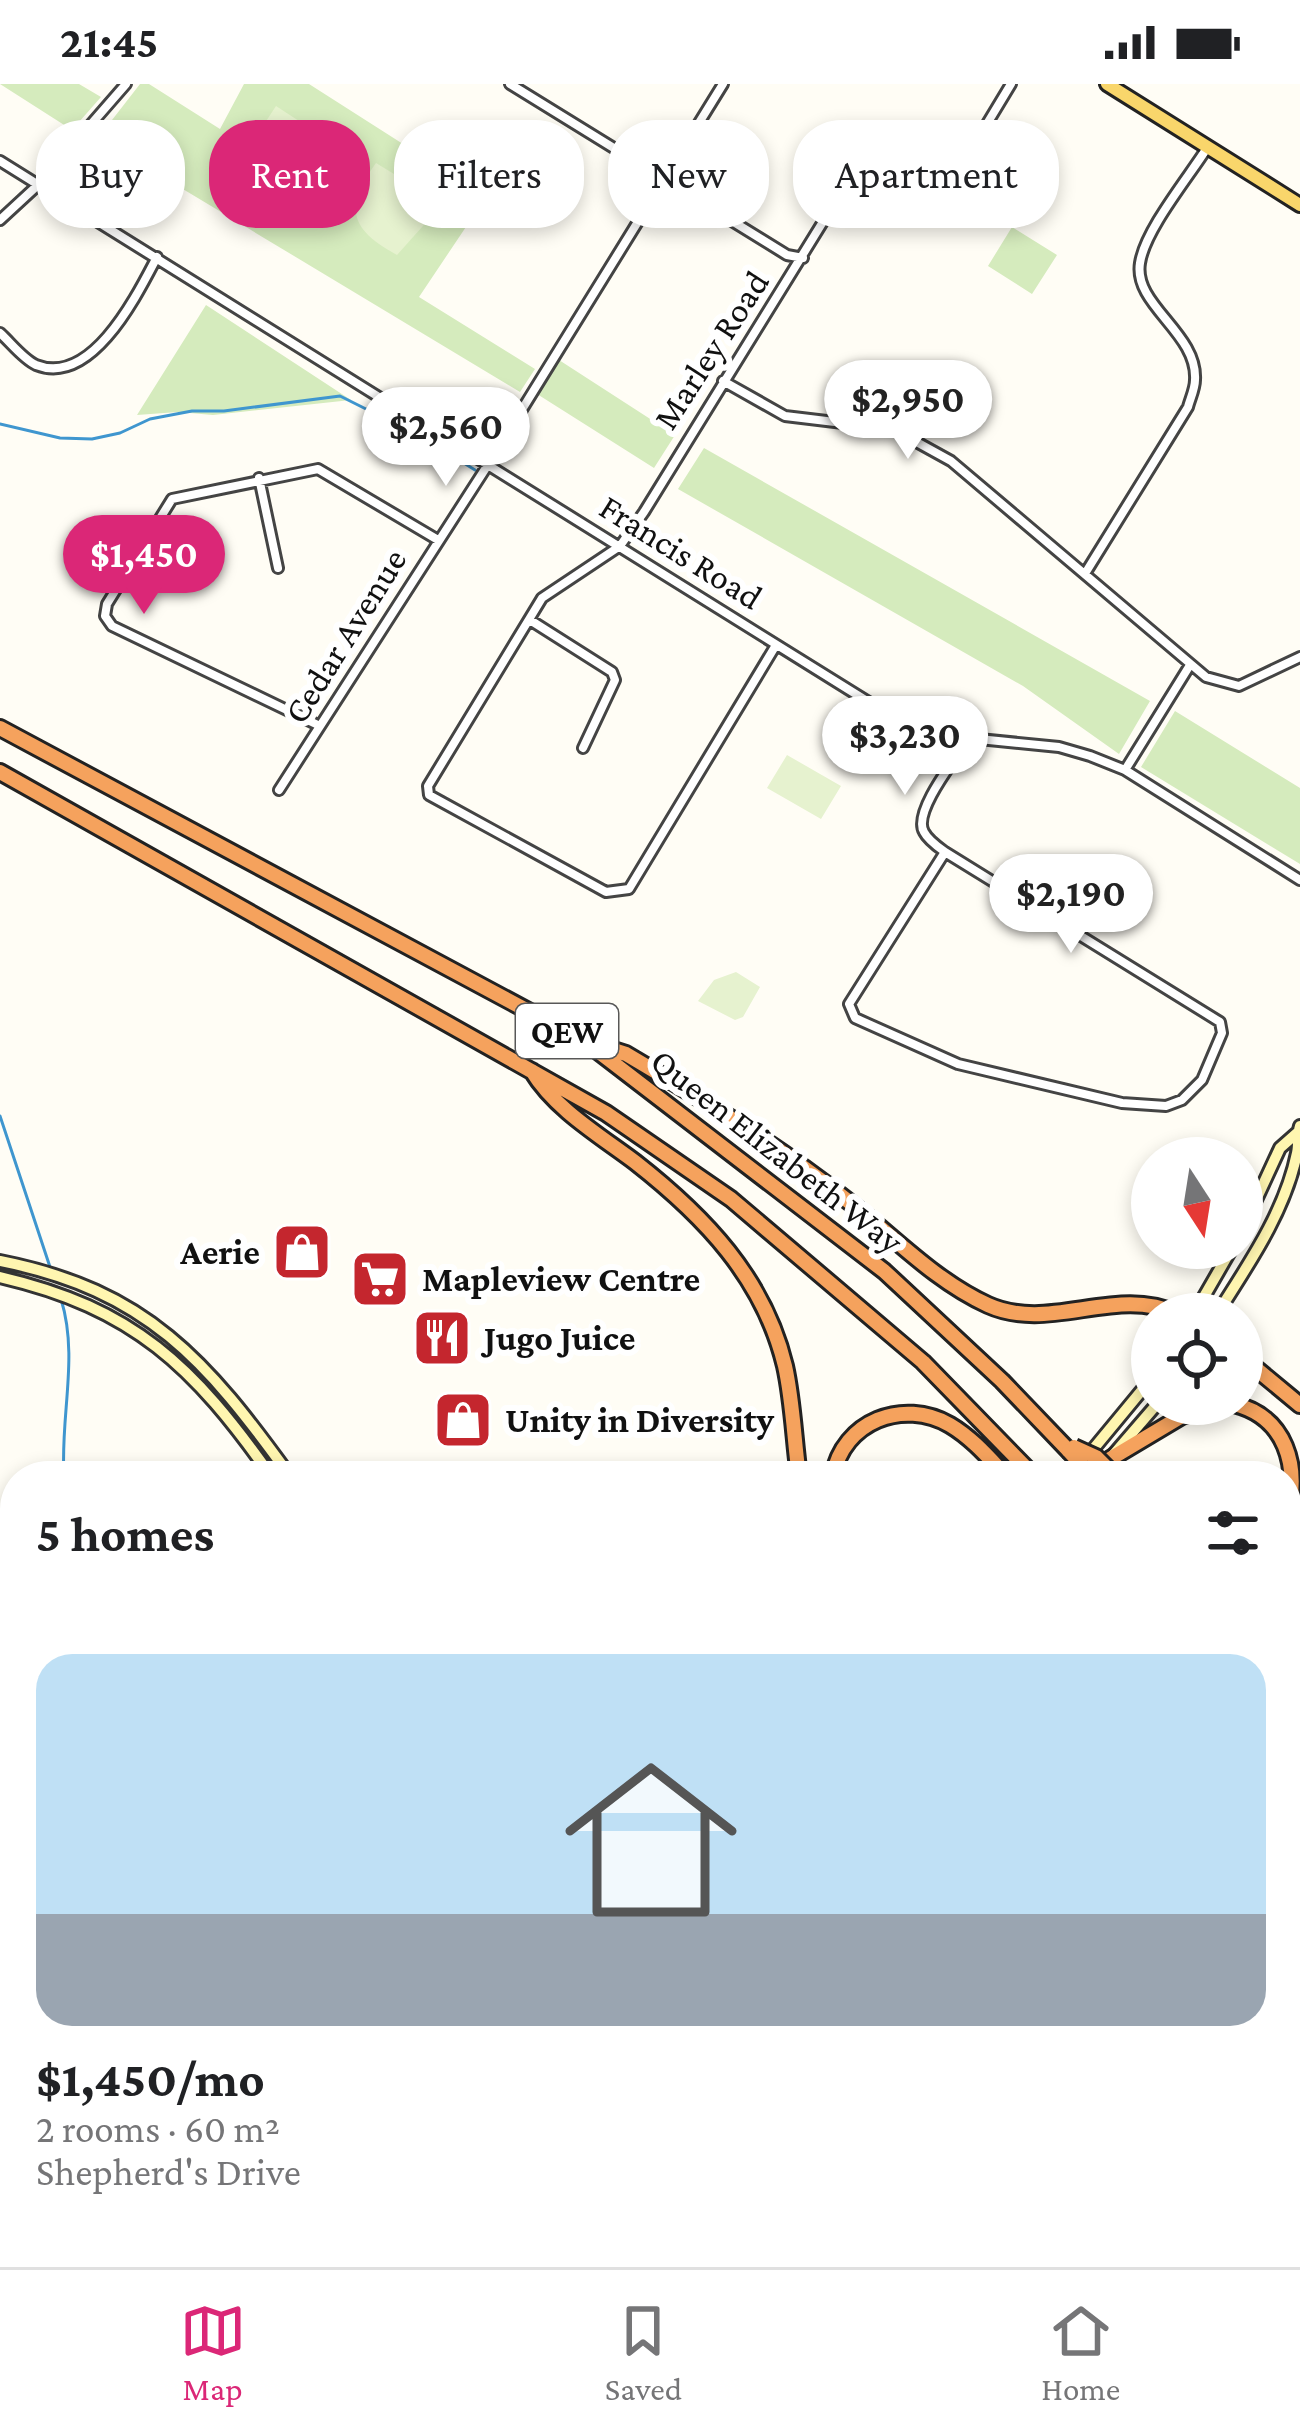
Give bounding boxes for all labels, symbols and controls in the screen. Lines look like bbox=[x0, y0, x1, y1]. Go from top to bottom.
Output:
text: 21:45 bbox=[60, 17, 158, 67]
chip: Buy bbox=[36, 120, 185, 228]
chip: Rent bbox=[209, 120, 370, 228]
chip: Filters bbox=[394, 120, 584, 228]
chip: New bbox=[608, 120, 769, 228]
chip: Apartment bbox=[793, 120, 1059, 228]
street label: Marley Road bbox=[645, 263, 777, 437]
pin: $2,950 bbox=[810, 360, 1006, 462]
text: $2,950 bbox=[851, 377, 965, 420]
pin: $2,560 bbox=[348, 387, 544, 489]
text: $2,560 bbox=[389, 404, 503, 447]
street label: Francis Road bbox=[592, 486, 770, 618]
pin: $1,450 bbox=[46, 515, 242, 617]
text: $1,450 bbox=[90, 532, 198, 575]
street label: Cedar Avenue bbox=[276, 541, 414, 731]
pin: $3,230 bbox=[807, 696, 1003, 798]
text: $3,230 bbox=[849, 713, 961, 756]
pin: $2,190 bbox=[973, 854, 1169, 956]
text: $2,190 bbox=[1016, 871, 1126, 914]
road number: QEW bbox=[516, 1004, 618, 1058]
street label: Queen Elizabeth Way bbox=[643, 1040, 911, 1262]
north arrow bbox=[1131, 1137, 1263, 1269]
map controls bbox=[1131, 1137, 1263, 1425]
shop icon: Aerie bbox=[271, 1221, 333, 1283]
place label: Aerie bbox=[179, 1232, 260, 1272]
supermarket icon: Mapleview Centre bbox=[349, 1248, 411, 1310]
place label: Mapleview Centre bbox=[422, 1259, 700, 1299]
button: locate bbox=[1131, 1293, 1263, 1425]
restaurant icon: Jugo Juice bbox=[411, 1307, 473, 1369]
place label: Jugo Juice bbox=[480, 1318, 635, 1358]
shop icon: Unity in Diversity bbox=[432, 1389, 494, 1451]
place label: Unity in Diversity bbox=[505, 1400, 774, 1440]
icon: filters bbox=[1200, 1500, 1266, 1566]
text: 5 homes bbox=[36, 1505, 214, 1562]
icon: home bbox=[543, 1732, 759, 1948]
text: $1,450/mo bbox=[36, 2050, 265, 2107]
text: 2 rooms · 60 m² bbox=[36, 2107, 280, 2150]
text: Shepherd's Drive bbox=[36, 2150, 301, 2193]
tab: Map bbox=[180, 2298, 246, 2407]
tab: Saved bbox=[605, 2298, 682, 2407]
tab: Home bbox=[1041, 2298, 1120, 2407]

